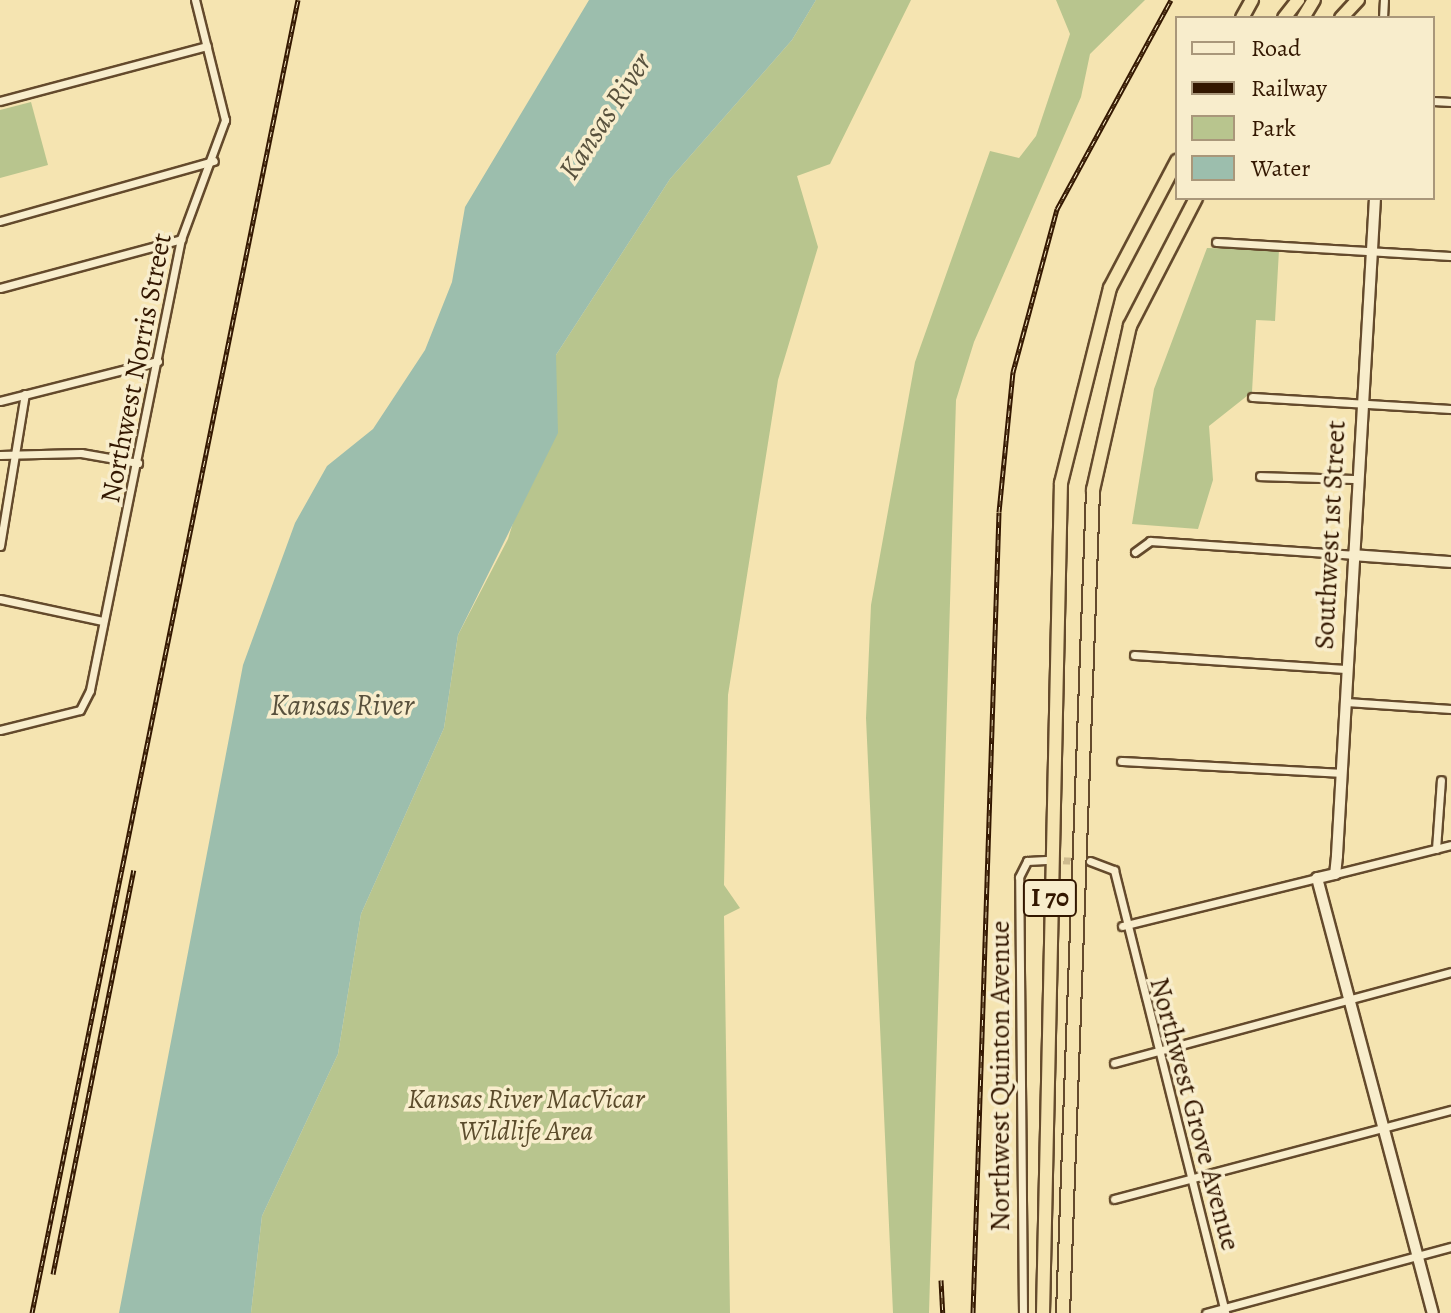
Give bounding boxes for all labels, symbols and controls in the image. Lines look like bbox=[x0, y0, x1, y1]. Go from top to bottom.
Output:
legend bbox=[1175, 16, 1435, 200]
text: Road bbox=[1251, 32, 1301, 64]
water label: Kansas River bbox=[551, 46, 659, 186]
text: Railway bbox=[1251, 72, 1327, 104]
text: Park bbox=[1251, 112, 1296, 144]
text: Water bbox=[1251, 152, 1311, 184]
street label: Northwest Norris Street bbox=[93, 230, 179, 506]
street label: Southwest 1st Street bbox=[1307, 420, 1353, 650]
water label: Kansas River bbox=[270, 687, 414, 723]
road number: I 70 bbox=[1022, 876, 1078, 920]
street label: Northwest Quinton Avenue bbox=[983, 920, 1017, 1232]
street label: Northwest Grove Avenue bbox=[1142, 974, 1248, 1254]
park label: Kansas River MacVicar Wildlife Area bbox=[408, 1082, 644, 1148]

